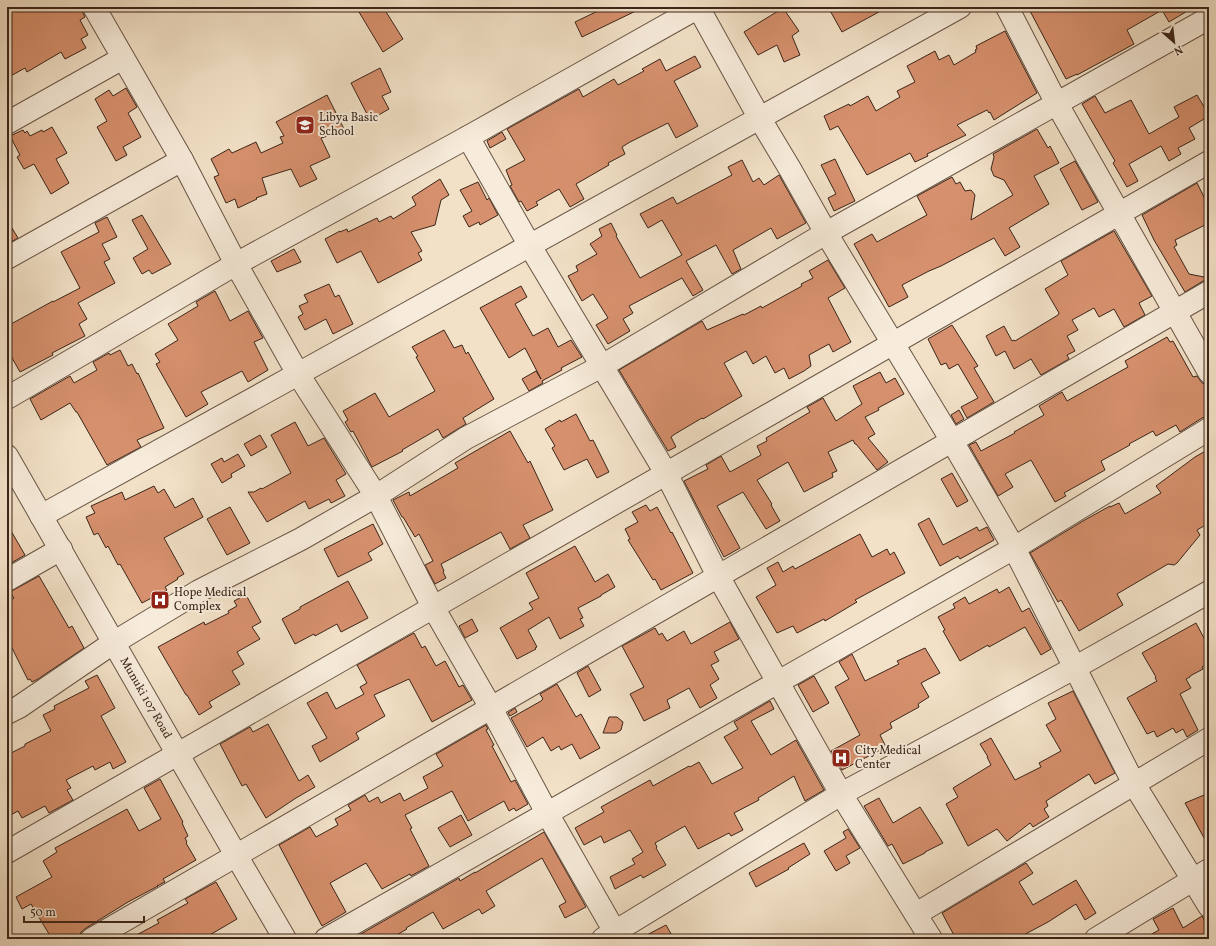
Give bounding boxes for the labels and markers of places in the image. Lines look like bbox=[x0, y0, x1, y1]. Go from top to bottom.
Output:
place label: Libya Basic School bbox=[319, 110, 378, 140]
school or university icon: Libya Basic School bbox=[294, 114, 316, 136]
place label: Hope Medical Complex bbox=[174, 585, 247, 615]
hospital icon: Hope Medical Complex bbox=[149, 589, 171, 611]
place label: City Medical Center bbox=[855, 743, 922, 773]
hospital icon: City Medical Center bbox=[830, 747, 852, 769]

